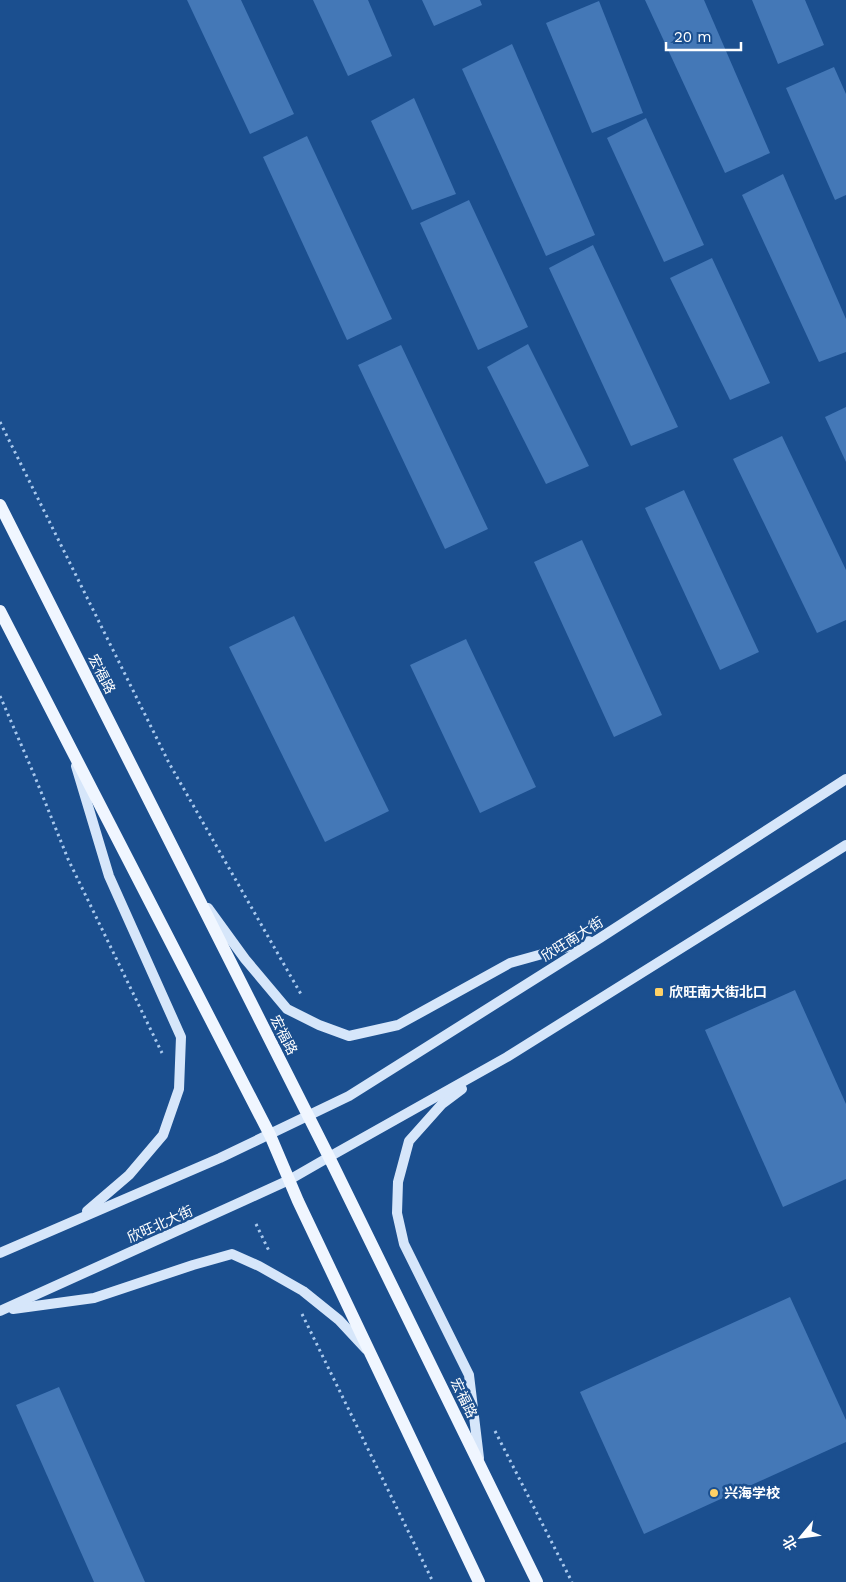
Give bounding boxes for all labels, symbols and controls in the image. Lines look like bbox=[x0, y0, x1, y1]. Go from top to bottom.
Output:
scale bar bbox=[666, 20, 741, 52]
text: 20 m bbox=[674, 28, 712, 46]
street label: 宏福路 bbox=[85, 652, 119, 696]
street label: 欣旺南大街 bbox=[538, 914, 606, 964]
place label: 欣旺南大街北口 bbox=[669, 984, 767, 1000]
marker: 欣旺南大街北口 bbox=[653, 986, 665, 998]
street label: 宏福路 bbox=[267, 1013, 301, 1057]
street label: 欣旺北大街 bbox=[125, 1202, 195, 1246]
street label: 宏福路 bbox=[448, 1376, 480, 1420]
place label: 兴海学校 bbox=[724, 1485, 780, 1501]
marker: 兴海学校 bbox=[708, 1487, 720, 1499]
north arrow bbox=[776, 1512, 826, 1562]
text: 北 bbox=[779, 1533, 800, 1553]

